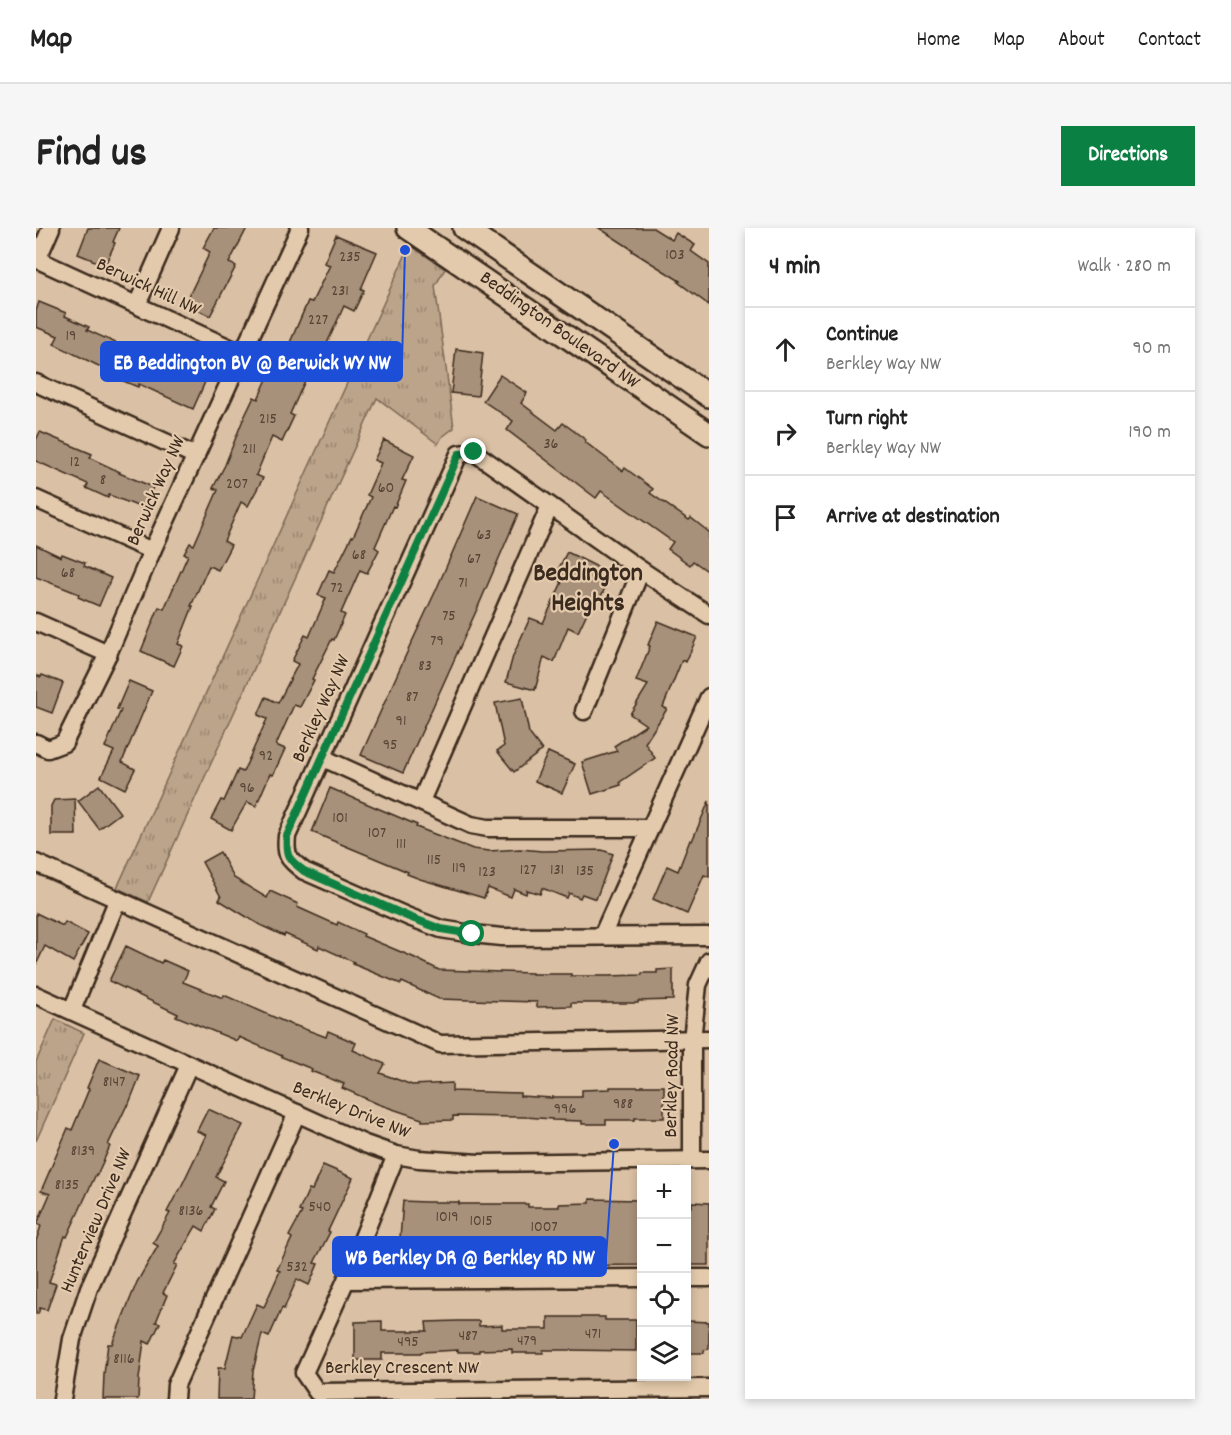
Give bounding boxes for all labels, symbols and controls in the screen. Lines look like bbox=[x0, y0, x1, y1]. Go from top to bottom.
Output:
text: Map bbox=[30, 21, 72, 61]
text: Home bbox=[916, 26, 960, 56]
text: Map bbox=[993, 26, 1025, 56]
text: About bbox=[1058, 26, 1105, 56]
text: Contact bbox=[1138, 26, 1201, 56]
text: Find us bbox=[36, 126, 147, 186]
button: Directions bbox=[1061, 126, 1195, 186]
house number: 103 bbox=[665, 244, 685, 267]
house number: 235 bbox=[339, 246, 361, 269]
text: 4 min bbox=[769, 249, 820, 286]
street label: Berwick Hill NW bbox=[91, 252, 205, 325]
text: Walk · 280 m bbox=[1077, 253, 1171, 281]
street label: Beddington Boulevard NW bbox=[473, 265, 645, 397]
house number: 231 bbox=[331, 280, 349, 303]
house number: 227 bbox=[308, 309, 328, 332]
text: Continue bbox=[826, 320, 898, 351]
house number: 19 bbox=[66, 325, 76, 348]
icon: ahead bbox=[769, 333, 802, 366]
text: 90 m bbox=[1133, 335, 1171, 363]
callout: EB Beddington BV @ Berwick WY NW bbox=[101, 342, 402, 381]
text: EB Beddington BV @ Berwick WY NW bbox=[113, 350, 392, 380]
text: Berkley Way NW bbox=[826, 351, 941, 379]
text: Turn right bbox=[826, 404, 908, 435]
house number: 215 bbox=[259, 408, 277, 431]
icon: right bbox=[769, 417, 802, 450]
text: 190 m bbox=[1128, 419, 1171, 447]
street label: Berwick Way NW bbox=[120, 431, 194, 551]
house number: 36 bbox=[544, 433, 559, 456]
text: Berkley Way NW bbox=[826, 435, 941, 463]
house number: 211 bbox=[242, 438, 256, 461]
route end bbox=[460, 438, 486, 464]
house number: 12 bbox=[70, 451, 80, 474]
house number: 8 bbox=[100, 469, 106, 492]
house number: 207 bbox=[226, 473, 248, 496]
house number: 60 bbox=[378, 477, 394, 500]
icon: arrive bbox=[769, 501, 802, 534]
text: Arrive at destination bbox=[826, 502, 1000, 533]
house number: 63 bbox=[477, 524, 491, 547]
house number: 68 bbox=[352, 544, 366, 567]
house number: 67 bbox=[467, 548, 481, 571]
district label: Beddington Heights bbox=[533, 556, 643, 623]
house number: 68 bbox=[61, 562, 75, 585]
house number: 71 bbox=[458, 572, 468, 595]
house number: 72 bbox=[330, 577, 344, 600]
house number: 75 bbox=[442, 605, 456, 628]
house number: 79 bbox=[430, 630, 444, 653]
street label: Berkley Way NW bbox=[286, 650, 358, 767]
house number: 83 bbox=[418, 655, 432, 678]
house number: 87 bbox=[406, 686, 418, 709]
house number: 91 bbox=[396, 710, 406, 733]
house number: 95 bbox=[383, 734, 397, 757]
house number: 92 bbox=[259, 745, 273, 768]
house number: 96 bbox=[239, 777, 255, 800]
house number: 101 bbox=[332, 807, 348, 830]
house number: 107 bbox=[368, 822, 386, 845]
house number: 111 bbox=[396, 833, 406, 856]
house number: 115 bbox=[427, 849, 441, 872]
house number: 119 bbox=[452, 857, 466, 880]
house number: 127 bbox=[520, 859, 536, 882]
house number: 131 bbox=[550, 859, 564, 882]
house number: 135 bbox=[576, 860, 594, 883]
house number: 123 bbox=[478, 861, 496, 884]
route start bbox=[458, 920, 484, 946]
street label: Berkley Road NW bbox=[658, 1014, 688, 1138]
house number: 8147 bbox=[103, 1071, 125, 1094]
street label: Berkley Drive NW bbox=[288, 1075, 414, 1148]
house number: 988 bbox=[613, 1093, 633, 1116]
house number: 996 bbox=[554, 1098, 576, 1121]
house number: 8139 bbox=[71, 1140, 95, 1163]
street label: Hunterview Drive NW bbox=[54, 1144, 140, 1298]
map controls bbox=[637, 1165, 691, 1381]
button: + bbox=[637, 1165, 691, 1219]
house number: 8135 bbox=[55, 1174, 79, 1197]
house number: 540 bbox=[309, 1196, 331, 1219]
house number: 8136 bbox=[179, 1200, 204, 1223]
house number: 1019 bbox=[435, 1206, 459, 1229]
house number: 1015 bbox=[469, 1210, 493, 1233]
house number: 1007 bbox=[530, 1216, 558, 1239]
button: − bbox=[637, 1219, 691, 1273]
callout: WB Berkley DR @ Berkley RD NW bbox=[333, 1237, 606, 1276]
text: WB Berkley DR @ Berkley RD NW bbox=[346, 1245, 595, 1275]
house number: 532 bbox=[286, 1256, 308, 1279]
button: locate bbox=[637, 1273, 691, 1327]
house number: 471 bbox=[585, 1323, 601, 1346]
house number: 487 bbox=[458, 1325, 478, 1348]
button: layers bbox=[637, 1327, 691, 1381]
house number: 479 bbox=[517, 1330, 537, 1353]
house number: 495 bbox=[397, 1331, 419, 1354]
house number: 8116 bbox=[113, 1348, 135, 1371]
street label: Berkley Crescent NW bbox=[325, 1355, 480, 1383]

